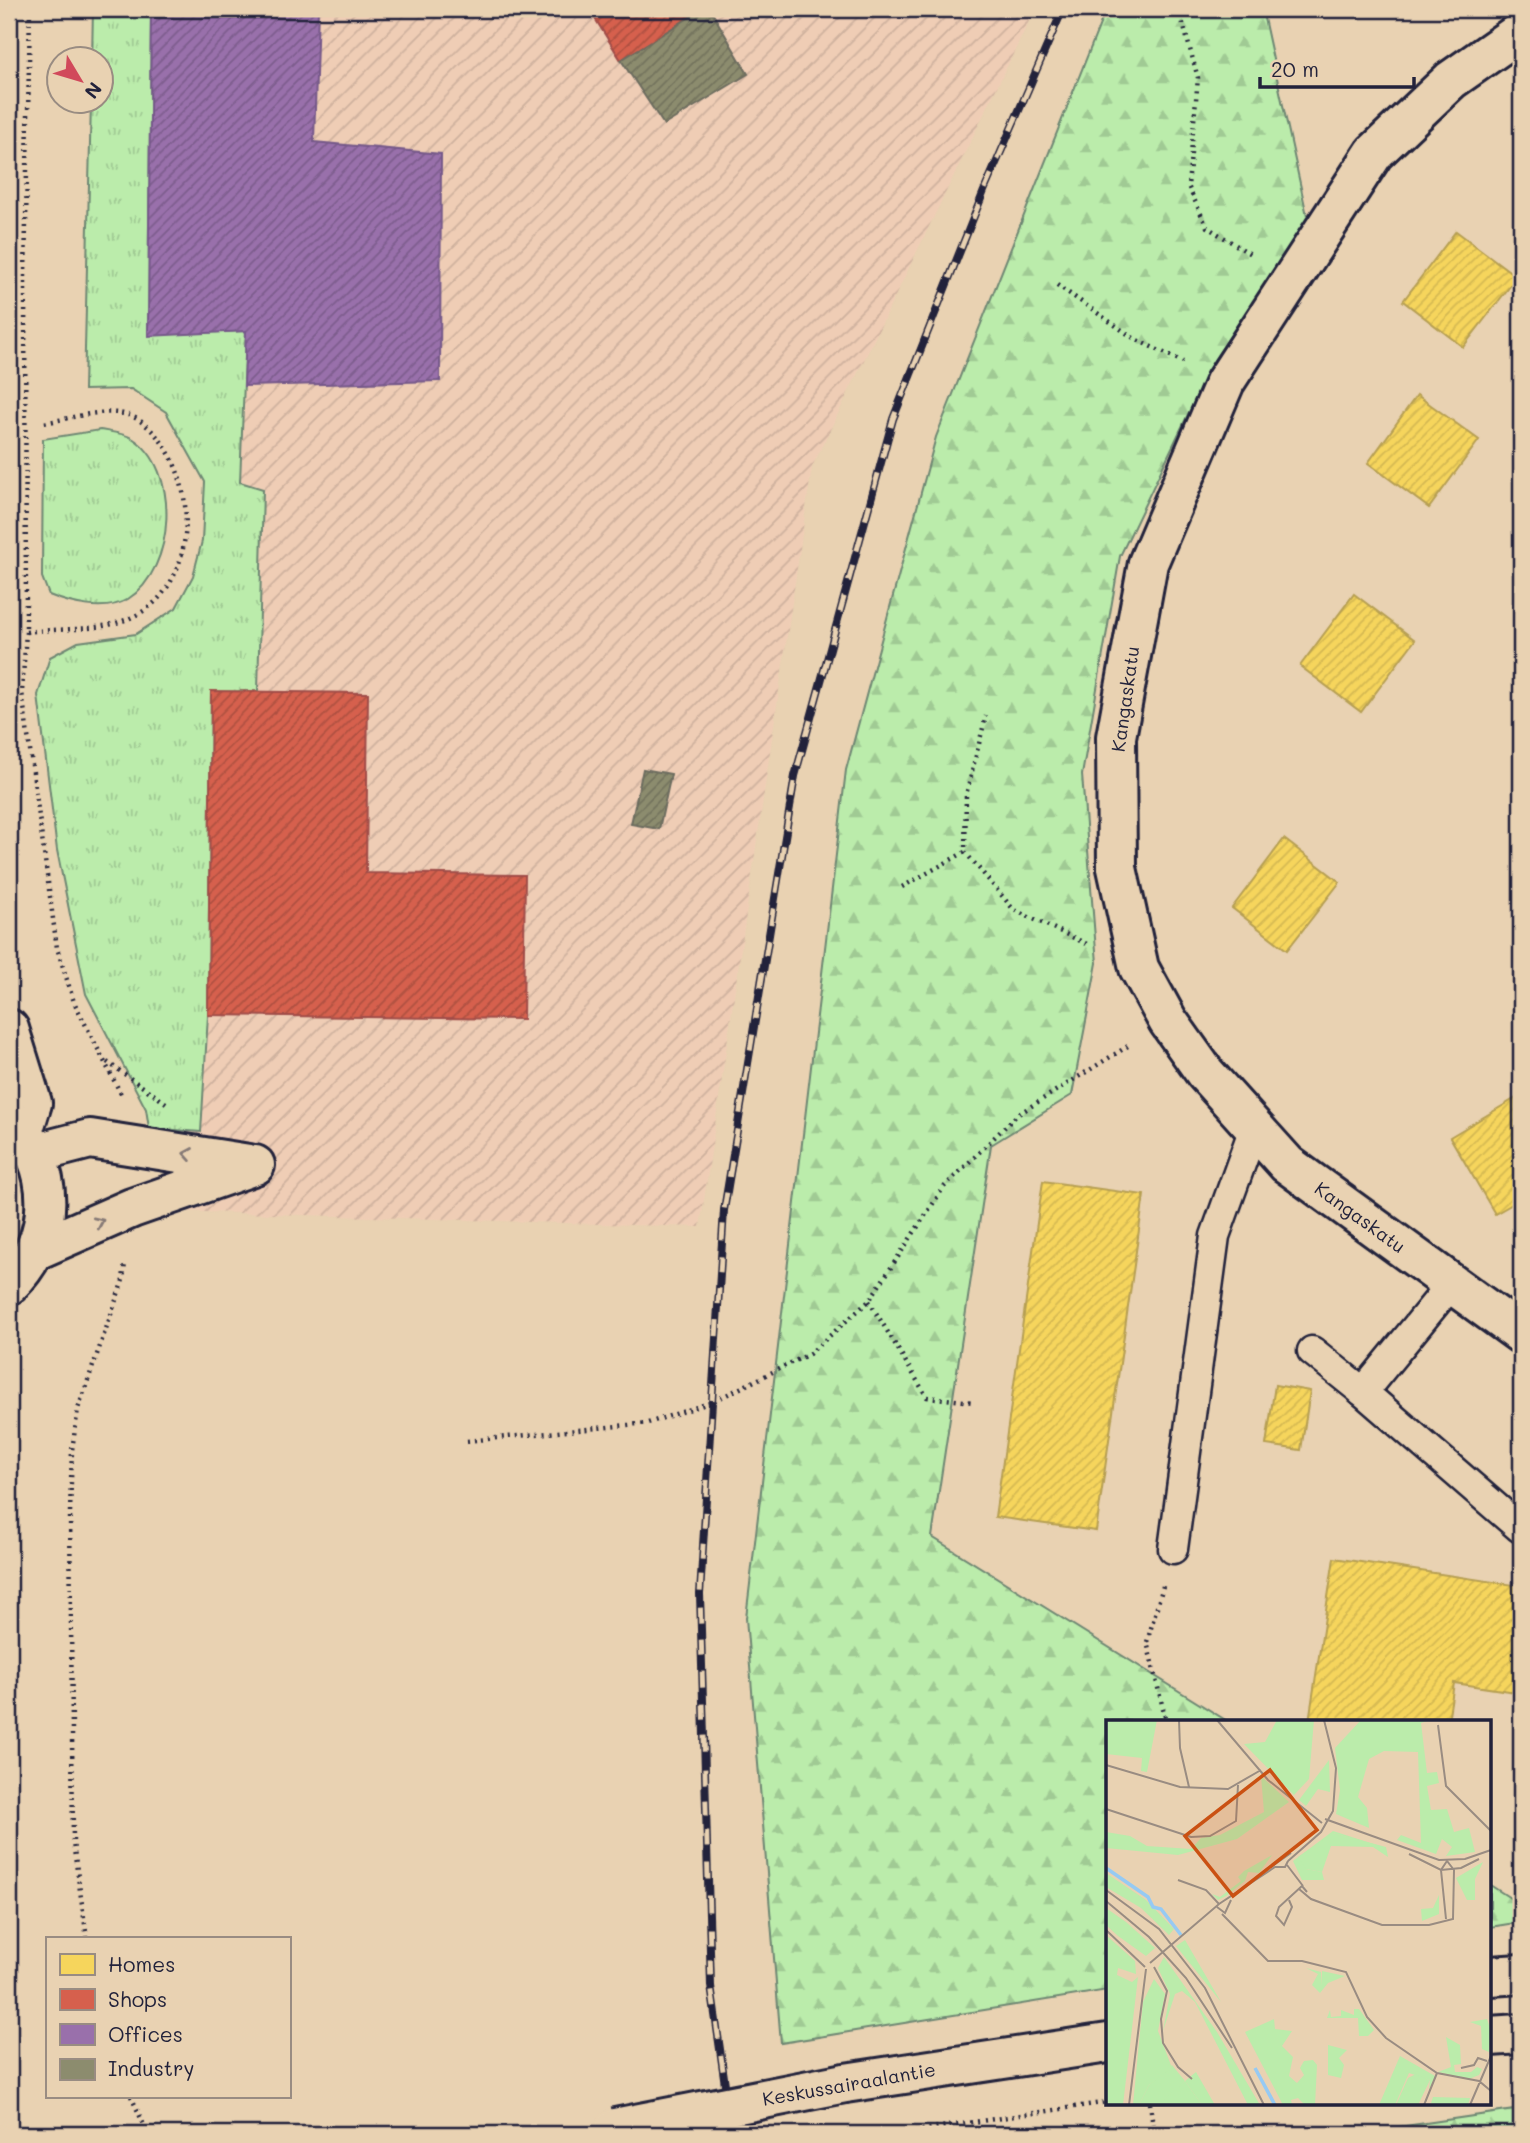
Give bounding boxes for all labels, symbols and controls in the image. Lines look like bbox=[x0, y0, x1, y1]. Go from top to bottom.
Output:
north arrow bbox=[46, 46, 116, 116]
scale bar bbox=[1260, 46, 1414, 90]
text: 20 m bbox=[1271, 55, 1319, 82]
text: N bbox=[80, 77, 108, 104]
street label: Kangaskatu bbox=[1105, 644, 1144, 753]
one-way arrow bbox=[182, 1147, 193, 1162]
street label: Kangaskatu bbox=[1310, 1175, 1411, 1258]
one-way arrow bbox=[91, 1216, 104, 1230]
inset map bbox=[1106, 1720, 1492, 2104]
legend bbox=[46, 1937, 290, 2098]
text: Homes bbox=[108, 1950, 175, 1977]
text: Shops bbox=[108, 1985, 167, 2012]
text: Offices bbox=[108, 2020, 183, 2047]
text: Industry bbox=[108, 2054, 195, 2081]
street label: Keskussairaalantie bbox=[760, 2056, 937, 2111]

